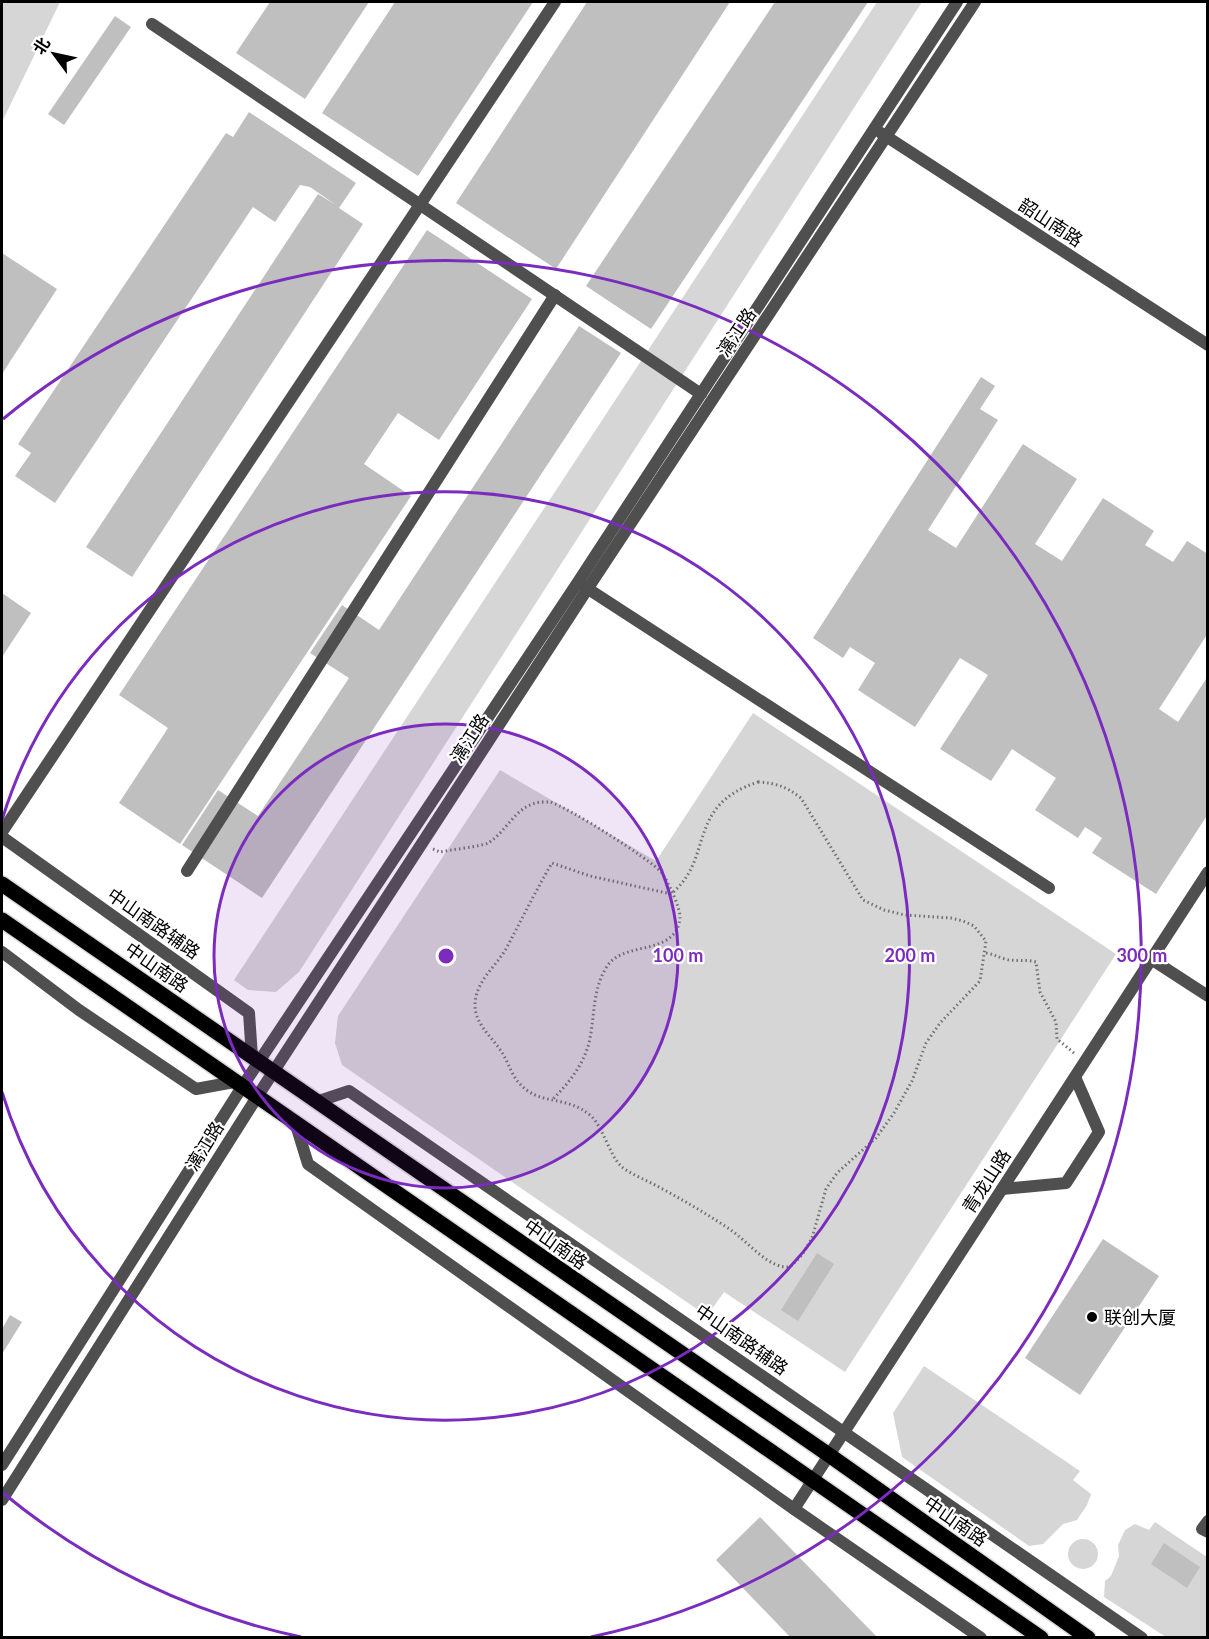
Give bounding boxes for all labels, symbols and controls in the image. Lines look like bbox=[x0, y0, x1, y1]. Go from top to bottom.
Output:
north arrow bbox=[24, 24, 84, 84]
text: 北 bbox=[29, 34, 53, 57]
street label: 韶山南路 bbox=[1015, 193, 1087, 251]
street label: 漓江路 bbox=[712, 303, 760, 361]
street label: 漓江路 bbox=[445, 709, 493, 767]
street label: 中山南路辅路 bbox=[103, 883, 205, 963]
street label: 中山南路 bbox=[121, 937, 193, 997]
text: 100 m bbox=[653, 944, 703, 966]
text: 200 m bbox=[885, 944, 935, 966]
text: 300 m bbox=[1117, 944, 1167, 966]
centre of rings bbox=[436, 946, 456, 966]
street label: 漓江路 bbox=[180, 1117, 228, 1175]
street label: 青龙山路 bbox=[957, 1145, 1015, 1217]
street label: 中山南路 bbox=[520, 1214, 592, 1274]
street label: 中山南路辅路 bbox=[691, 1299, 793, 1379]
place label: 联创大厦 bbox=[1104, 1306, 1176, 1328]
marker: 联创大厦 bbox=[1085, 1310, 1099, 1324]
street label: 中山南路 bbox=[920, 1491, 992, 1551]

